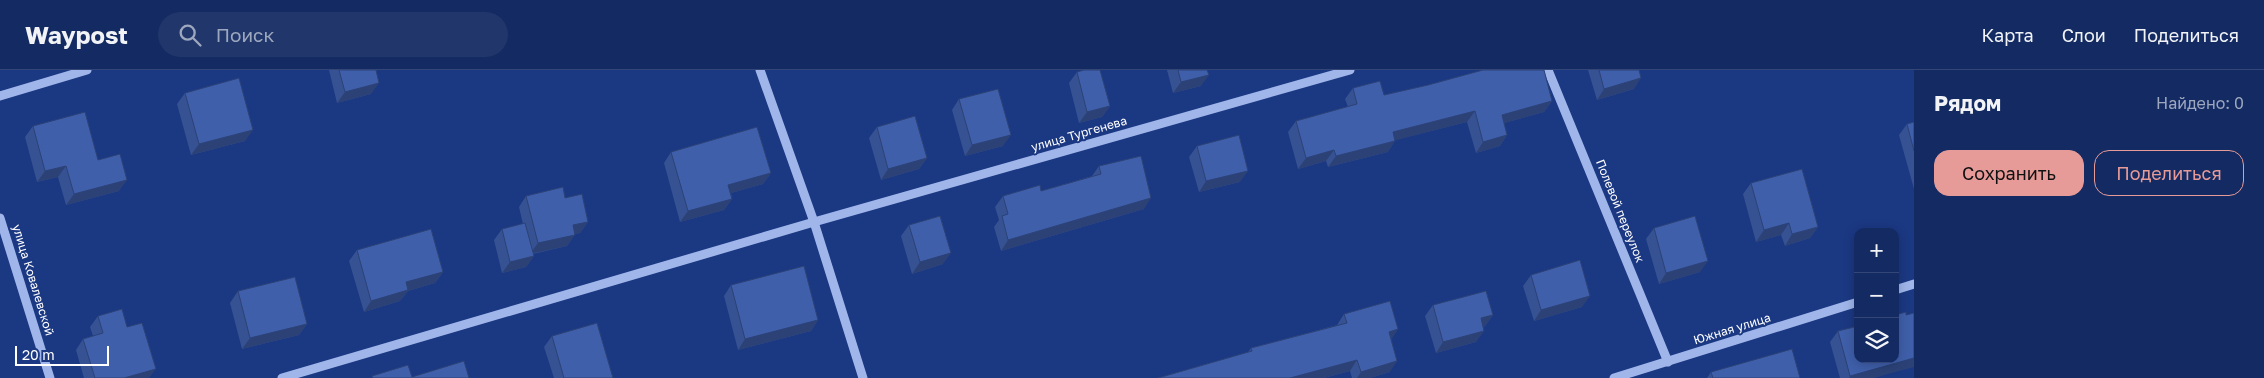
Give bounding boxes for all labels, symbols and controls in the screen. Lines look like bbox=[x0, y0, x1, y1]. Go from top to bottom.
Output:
search box bbox=[158, 12, 508, 57]
text: Waypost bbox=[25, 20, 128, 49]
icon: search bbox=[176, 21, 204, 49]
text: Поиск bbox=[216, 23, 274, 46]
text: Карта bbox=[1982, 24, 2034, 46]
text: Слои bbox=[2062, 24, 2106, 46]
text: Поделиться bbox=[2134, 24, 2239, 46]
text: Рядом bbox=[1934, 90, 2001, 116]
text: Найдено: 0 bbox=[2156, 93, 2244, 113]
street label: улица Тургенева bbox=[1029, 113, 1128, 154]
button: Сохранить bbox=[1934, 150, 2084, 196]
button: Поделиться bbox=[2094, 150, 2244, 196]
street label: Полевой переулок bbox=[1593, 157, 1648, 265]
street label: улица Ковалевской bbox=[9, 222, 58, 337]
map controls bbox=[1854, 228, 1899, 363]
button: + bbox=[1854, 228, 1899, 273]
button: − bbox=[1854, 273, 1899, 318]
street label: Южная улица bbox=[1691, 310, 1772, 347]
button: layers bbox=[1854, 318, 1899, 363]
scale bar bbox=[15, 343, 109, 366]
text: 20 m bbox=[22, 346, 55, 363]

